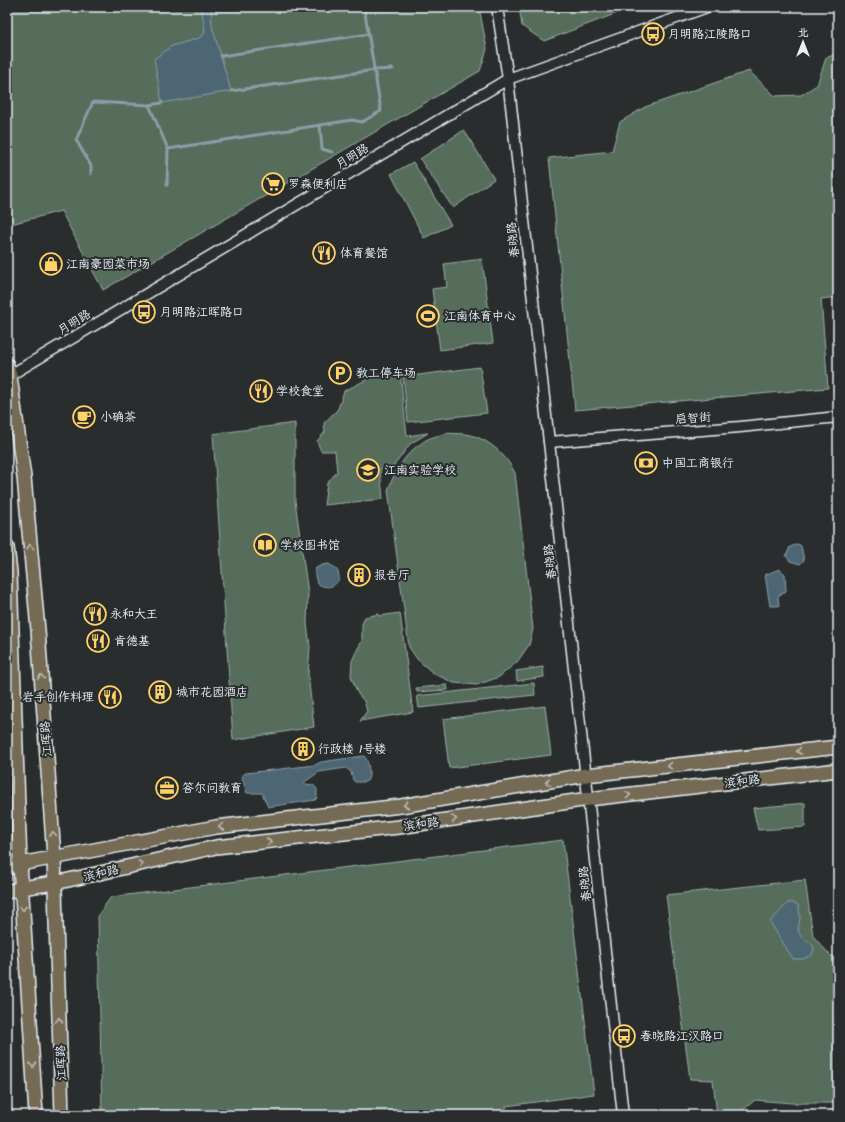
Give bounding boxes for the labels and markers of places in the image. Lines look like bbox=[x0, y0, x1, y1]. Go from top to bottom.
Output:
bus stop icon: 月明路江陵路口 bbox=[640, 21, 666, 47]
place label: 月明路江陵路口 bbox=[668, 25, 752, 44]
supermarket icon: 罗森便利店 bbox=[260, 171, 286, 197]
place label: 罗森便利店 bbox=[288, 175, 348, 194]
restaurant icon: 体育餐馆 bbox=[311, 240, 337, 266]
place label: 体育餐馆 bbox=[340, 244, 388, 263]
shop icon: 江南豪园菜市场 bbox=[38, 251, 64, 277]
place label: 江南豪园菜市场 bbox=[66, 255, 150, 274]
bus stop icon: 月明路江晖路口 bbox=[131, 299, 157, 325]
place label: 月明路江晖路口 bbox=[160, 303, 244, 322]
sports icon: 江南体育中心 bbox=[415, 303, 441, 329]
place label: 江南体育中心 bbox=[444, 307, 516, 326]
parking icon: 教工停车场 bbox=[327, 360, 353, 386]
place label: 教工停车场 bbox=[356, 364, 416, 383]
restaurant icon: 学校食堂 bbox=[248, 378, 274, 404]
place label: 学校食堂 bbox=[276, 382, 324, 401]
cafe icon: 小确茶 bbox=[71, 404, 97, 430]
place label: 小确茶 bbox=[100, 408, 136, 427]
bank icon: 中国工商银行 bbox=[633, 450, 659, 476]
place label: 中国工商银行 bbox=[662, 454, 734, 473]
school or university icon: 江南实验学校 bbox=[355, 457, 381, 483]
place label: 江南实验学校 bbox=[384, 461, 456, 480]
library icon: 学校图书馆 bbox=[252, 532, 278, 558]
place label: 学校图书馆 bbox=[280, 536, 340, 555]
building icon: 报告厅 bbox=[346, 562, 372, 588]
place label: 报告厅 bbox=[374, 566, 410, 585]
restaurant icon: 永和大王 bbox=[82, 601, 108, 627]
place label: 永和大王 bbox=[110, 605, 158, 624]
restaurant icon: 肯德基 bbox=[85, 628, 111, 654]
place label: 肯德基 bbox=[114, 632, 150, 651]
building icon: 城市花园酒店 bbox=[147, 679, 173, 705]
place label: 城市花园酒店 bbox=[176, 683, 248, 702]
restaurant icon: 岩手创作料理 bbox=[97, 684, 123, 710]
place label: 岩手创作料理 bbox=[22, 688, 94, 707]
building icon: 行政楼 1号楼 bbox=[290, 736, 316, 762]
place label: 行政楼 1号楼 bbox=[318, 740, 387, 759]
office icon: 答尔问教育 bbox=[154, 775, 180, 801]
place label: 答尔问教育 bbox=[182, 779, 242, 798]
bus stop icon: 春晓路江汉路口 bbox=[611, 1023, 637, 1049]
place label: 春晓路江汉路口 bbox=[640, 1027, 724, 1046]

